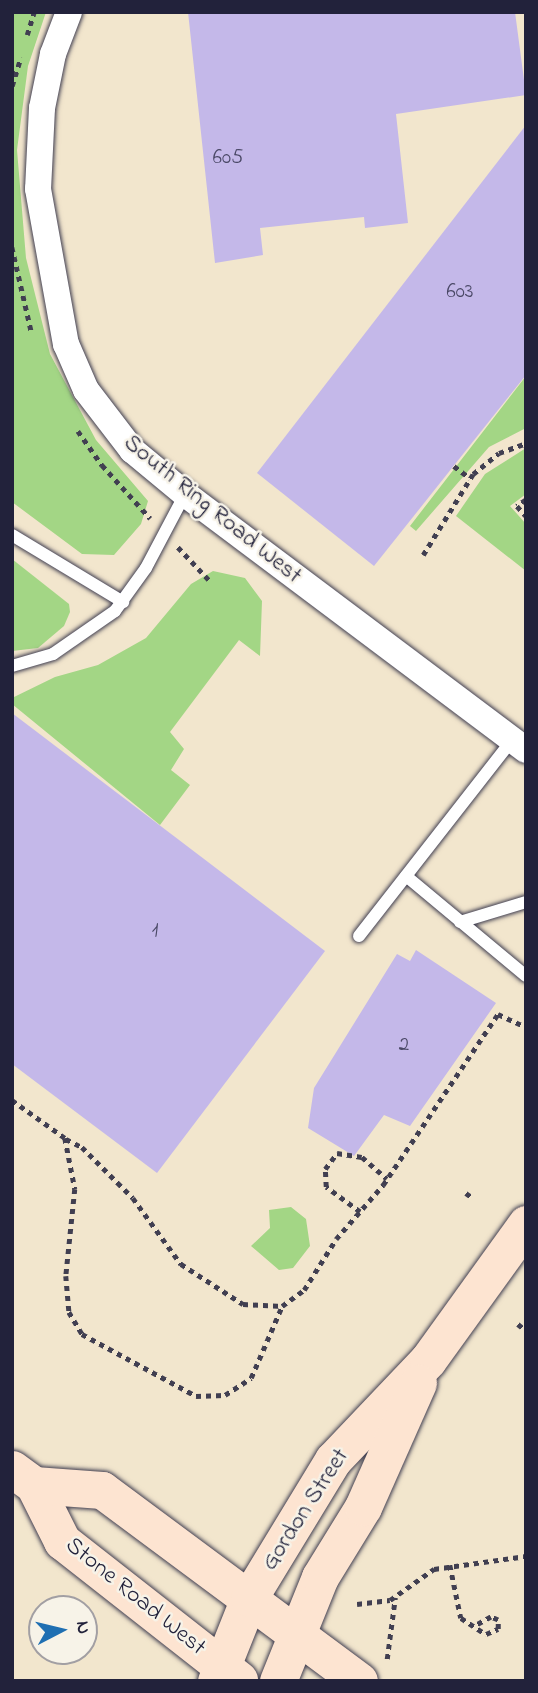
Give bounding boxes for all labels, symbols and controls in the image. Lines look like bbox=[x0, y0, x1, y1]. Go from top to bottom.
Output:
house number: 605 bbox=[213, 145, 243, 171]
house number: 603 bbox=[447, 279, 473, 305]
street label: South Ring Road West bbox=[117, 429, 307, 591]
house number: 1 bbox=[152, 918, 158, 944]
house number: 2 bbox=[399, 1032, 409, 1058]
street label: Gordon Street bbox=[256, 1444, 356, 1576]
street label: Stone Road West bbox=[59, 1532, 211, 1662]
north arrow bbox=[28, 1595, 98, 1665]
text: N bbox=[68, 1620, 97, 1636]

